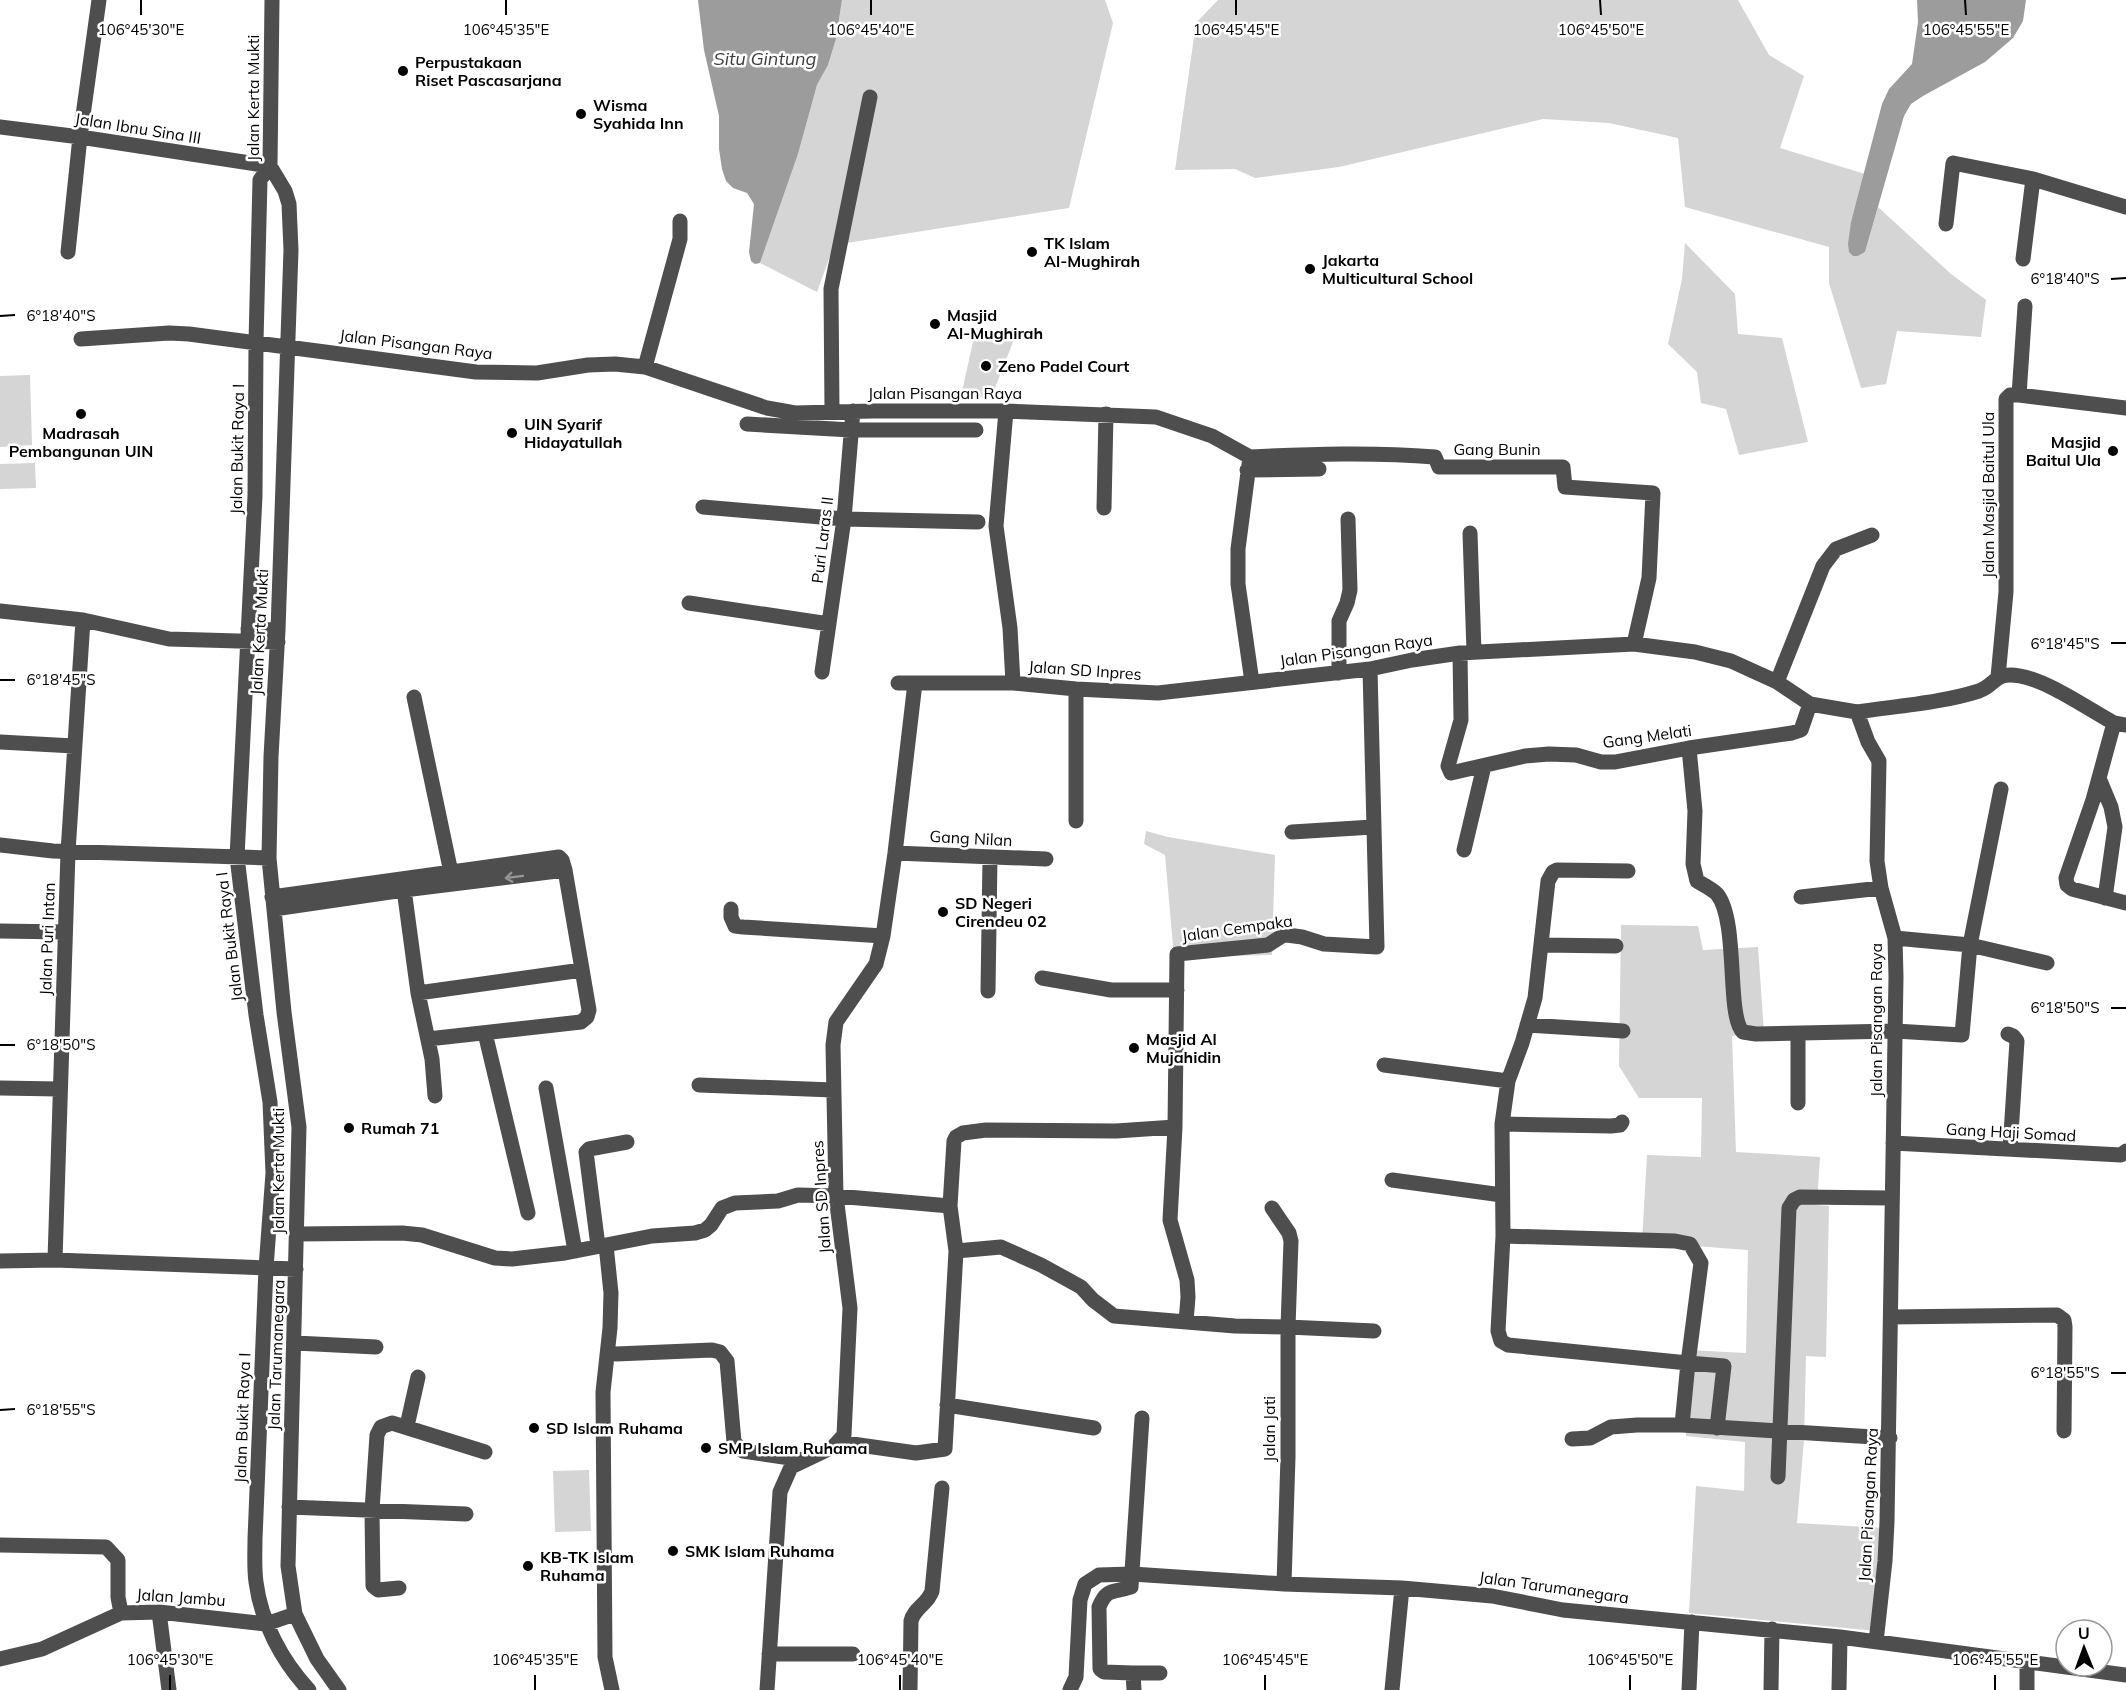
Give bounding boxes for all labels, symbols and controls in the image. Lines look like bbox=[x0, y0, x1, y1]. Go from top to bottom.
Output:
text: 106°45'30"E bbox=[98, 20, 184, 39]
text: 106°45'35"E bbox=[463, 20, 549, 39]
text: 106°45'40"E bbox=[828, 20, 914, 39]
text: 106°45'45"E bbox=[1193, 20, 1279, 39]
text: 106°45'50"E bbox=[1558, 20, 1644, 39]
text: 106°45'55"E bbox=[1923, 20, 2009, 39]
street label: Jalan Kerta Mukti bbox=[243, 35, 263, 161]
water label: Situ Gintung bbox=[714, 47, 817, 70]
place label: Perpustakaan Riset Pascasarjana bbox=[415, 52, 562, 90]
marker: Perpustakaan Riset Pascasarjana bbox=[396, 64, 410, 78]
place label: Wisma Syahida Inn bbox=[593, 95, 684, 133]
marker: Wisma Syahida Inn bbox=[574, 107, 588, 121]
street label: Jalan Ibnu Sina III bbox=[73, 108, 203, 148]
place label: TK Islam Al-Mughirah bbox=[1044, 233, 1140, 271]
marker: TK Islam Al-Mughirah bbox=[1025, 245, 1039, 259]
place label: Jakarta Multicultural School bbox=[1322, 250, 1473, 288]
marker: Jakarta Multicultural School bbox=[1303, 262, 1317, 276]
text: 6°18'40"S bbox=[2030, 269, 2100, 288]
place label: Masjid Al-Mughirah bbox=[947, 305, 1043, 343]
text: 6°18'40"S bbox=[26, 306, 96, 325]
marker: Masjid Al-Mughirah bbox=[928, 317, 942, 331]
street label: Jalan Pisangan Raya bbox=[338, 325, 494, 363]
place label: Zeno Padel Court bbox=[998, 356, 1129, 376]
marker: Zeno Padel Court bbox=[979, 359, 993, 373]
street label: Jalan Pisangan Raya bbox=[868, 383, 1022, 403]
street label: Jalan Bukit Raya I bbox=[226, 384, 248, 514]
marker: Madrasah Pembangunan UIN bbox=[74, 407, 88, 421]
street label: Jalan Masjid Baitul Ula bbox=[1978, 412, 1998, 578]
place label: UIN Syarif Hidayatullah bbox=[524, 414, 622, 452]
place label: Madrasah Pembangunan UIN bbox=[9, 423, 153, 461]
marker: UIN Syarif Hidayatullah bbox=[505, 426, 519, 440]
place label: Masjid Baitul Ula bbox=[2026, 432, 2101, 470]
street label: Gang Bunin bbox=[1453, 439, 1541, 459]
marker: Masjid Baitul Ula bbox=[2106, 444, 2120, 458]
street label: Puri Laras II bbox=[807, 495, 837, 585]
street label: Jalan Kerta Mukti bbox=[246, 568, 272, 696]
street label: Jalan Pisangan Raya bbox=[1278, 629, 1434, 671]
text: 6°18'45"S bbox=[2030, 634, 2100, 653]
street label: Jalan SD Inpres bbox=[1028, 656, 1142, 684]
text: 6°18'45"S bbox=[26, 670, 96, 689]
street label: Gang Melati bbox=[1601, 720, 1693, 752]
street label: Gang Nilan bbox=[929, 826, 1013, 850]
street label: Jalan Bukit Raya I bbox=[211, 871, 247, 1003]
one-way arrow bbox=[504, 872, 524, 883]
street label: Jalan Puri Intan bbox=[35, 882, 59, 996]
place label: SD Negeri Cirendeu 02 bbox=[955, 893, 1047, 931]
marker: SD Negeri Cirendeu 02 bbox=[936, 905, 950, 919]
street label: Jalan Cempaka bbox=[1180, 910, 1294, 946]
street label: Jalan Pisangan Raya bbox=[1866, 943, 1886, 1097]
text: 6°18'50"S bbox=[2030, 998, 2100, 1017]
place label: Masjid Al Mujahidin bbox=[1146, 1029, 1221, 1067]
text: 6°18'50"S bbox=[26, 1035, 96, 1054]
marker: Masjid Al Mujahidin bbox=[1127, 1041, 1141, 1055]
street label: Jalan Kerta Mukti bbox=[268, 1108, 288, 1234]
place label: Rumah 71 bbox=[361, 1118, 439, 1138]
street label: Gang Haji Somad bbox=[1945, 1119, 2077, 1145]
marker: Rumah 71 bbox=[342, 1121, 356, 1135]
street label: Jalan SD Inpres bbox=[807, 1140, 835, 1254]
street label: Jalan Tarumanegara bbox=[263, 1279, 289, 1431]
street label: Jalan Bukit Raya I bbox=[230, 1352, 254, 1484]
text: 6°18'55"S bbox=[2030, 1363, 2100, 1382]
street label: Jalan Jati bbox=[1259, 1396, 1279, 1462]
text: 6°18'55"S bbox=[26, 1400, 96, 1419]
place label: SD Islam Ruhama bbox=[546, 1418, 683, 1438]
marker: SD Islam Ruhama bbox=[527, 1421, 541, 1435]
street label: Jalan Pisangan Raya bbox=[1854, 1427, 1882, 1583]
place label: SMP Islam Ruhama bbox=[718, 1438, 867, 1458]
marker: SMP Islam Ruhama bbox=[699, 1441, 713, 1455]
place label: SMK Islam Ruhama bbox=[685, 1541, 834, 1561]
marker: SMK Islam Ruhama bbox=[666, 1544, 680, 1558]
place label: KB-TK Islam Ruhama bbox=[540, 1547, 634, 1585]
marker: KB-TK Islam Ruhama bbox=[521, 1559, 535, 1573]
street label: Jalan Tarumanegara bbox=[1478, 1567, 1630, 1607]
street label: Jalan Jambu bbox=[136, 1584, 226, 1610]
north arrow bbox=[2054, 1618, 2114, 1678]
text: U bbox=[2078, 1623, 2090, 1643]
text: 106°45'30"E bbox=[127, 1650, 213, 1669]
text: 106°45'35"E bbox=[492, 1650, 578, 1669]
text: 106°45'40"E bbox=[857, 1650, 943, 1669]
text: 106°45'45"E bbox=[1222, 1650, 1308, 1669]
text: 106°45'50"E bbox=[1587, 1650, 1673, 1669]
text: 106°45'55"E bbox=[1952, 1650, 2038, 1669]

